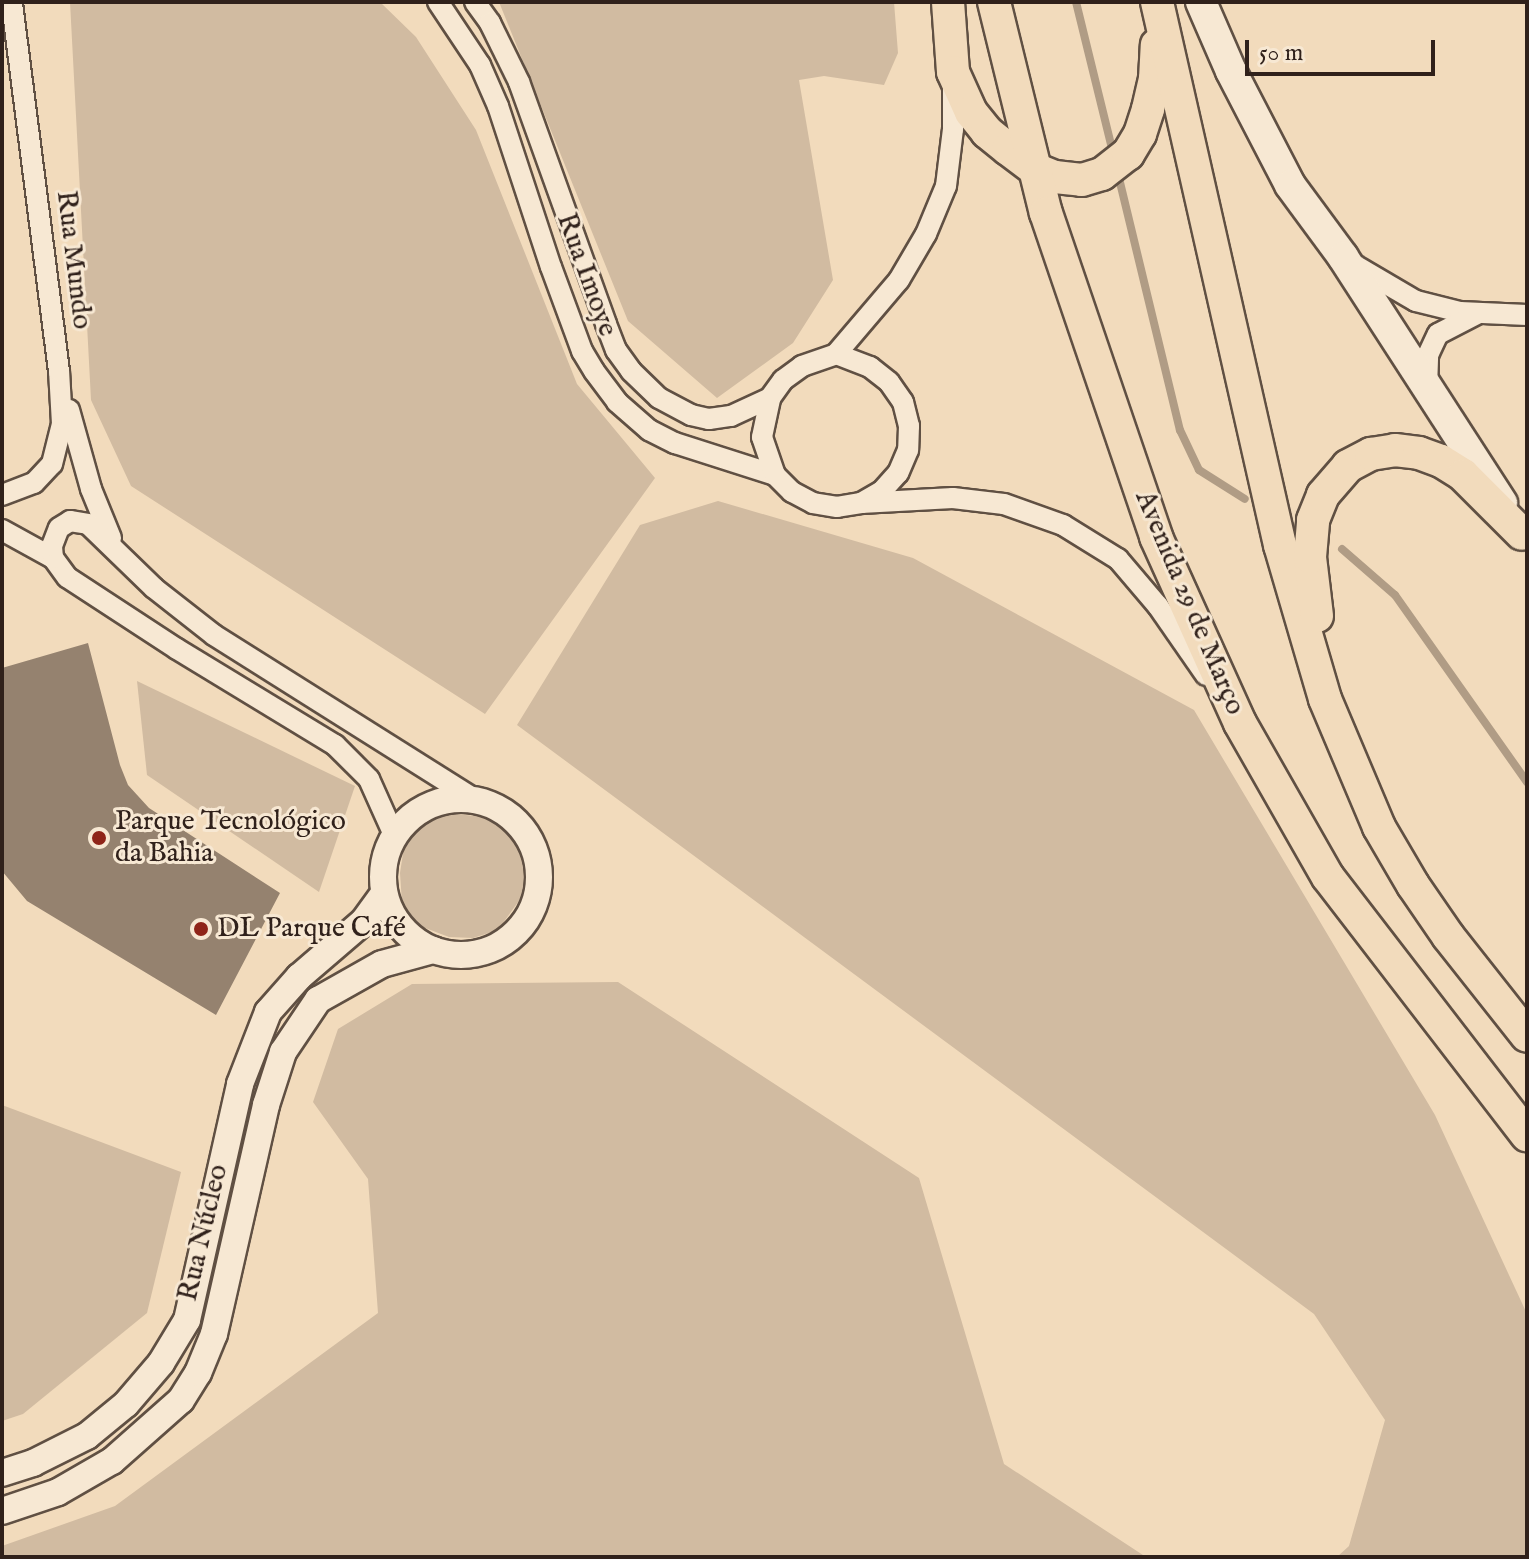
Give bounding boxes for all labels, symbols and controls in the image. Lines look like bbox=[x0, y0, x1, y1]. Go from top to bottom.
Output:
scale bar bbox=[1249, 24, 1439, 74]
text: 50 m bbox=[1259, 38, 1303, 69]
street label: Rua Mundo bbox=[48, 189, 98, 331]
street label: Rua Imoye bbox=[548, 209, 624, 341]
street label: Avenida 29 de Março bbox=[1127, 486, 1251, 720]
place label: Parque Tecnológico da Bahia bbox=[115, 805, 346, 871]
marker: Parque Tecnológico da Bahia bbox=[90, 829, 108, 847]
place label: DL Parque Café bbox=[217, 912, 406, 946]
marker: DL Parque Café bbox=[192, 920, 210, 938]
street label: Rua Núcleo bbox=[172, 1161, 236, 1305]

